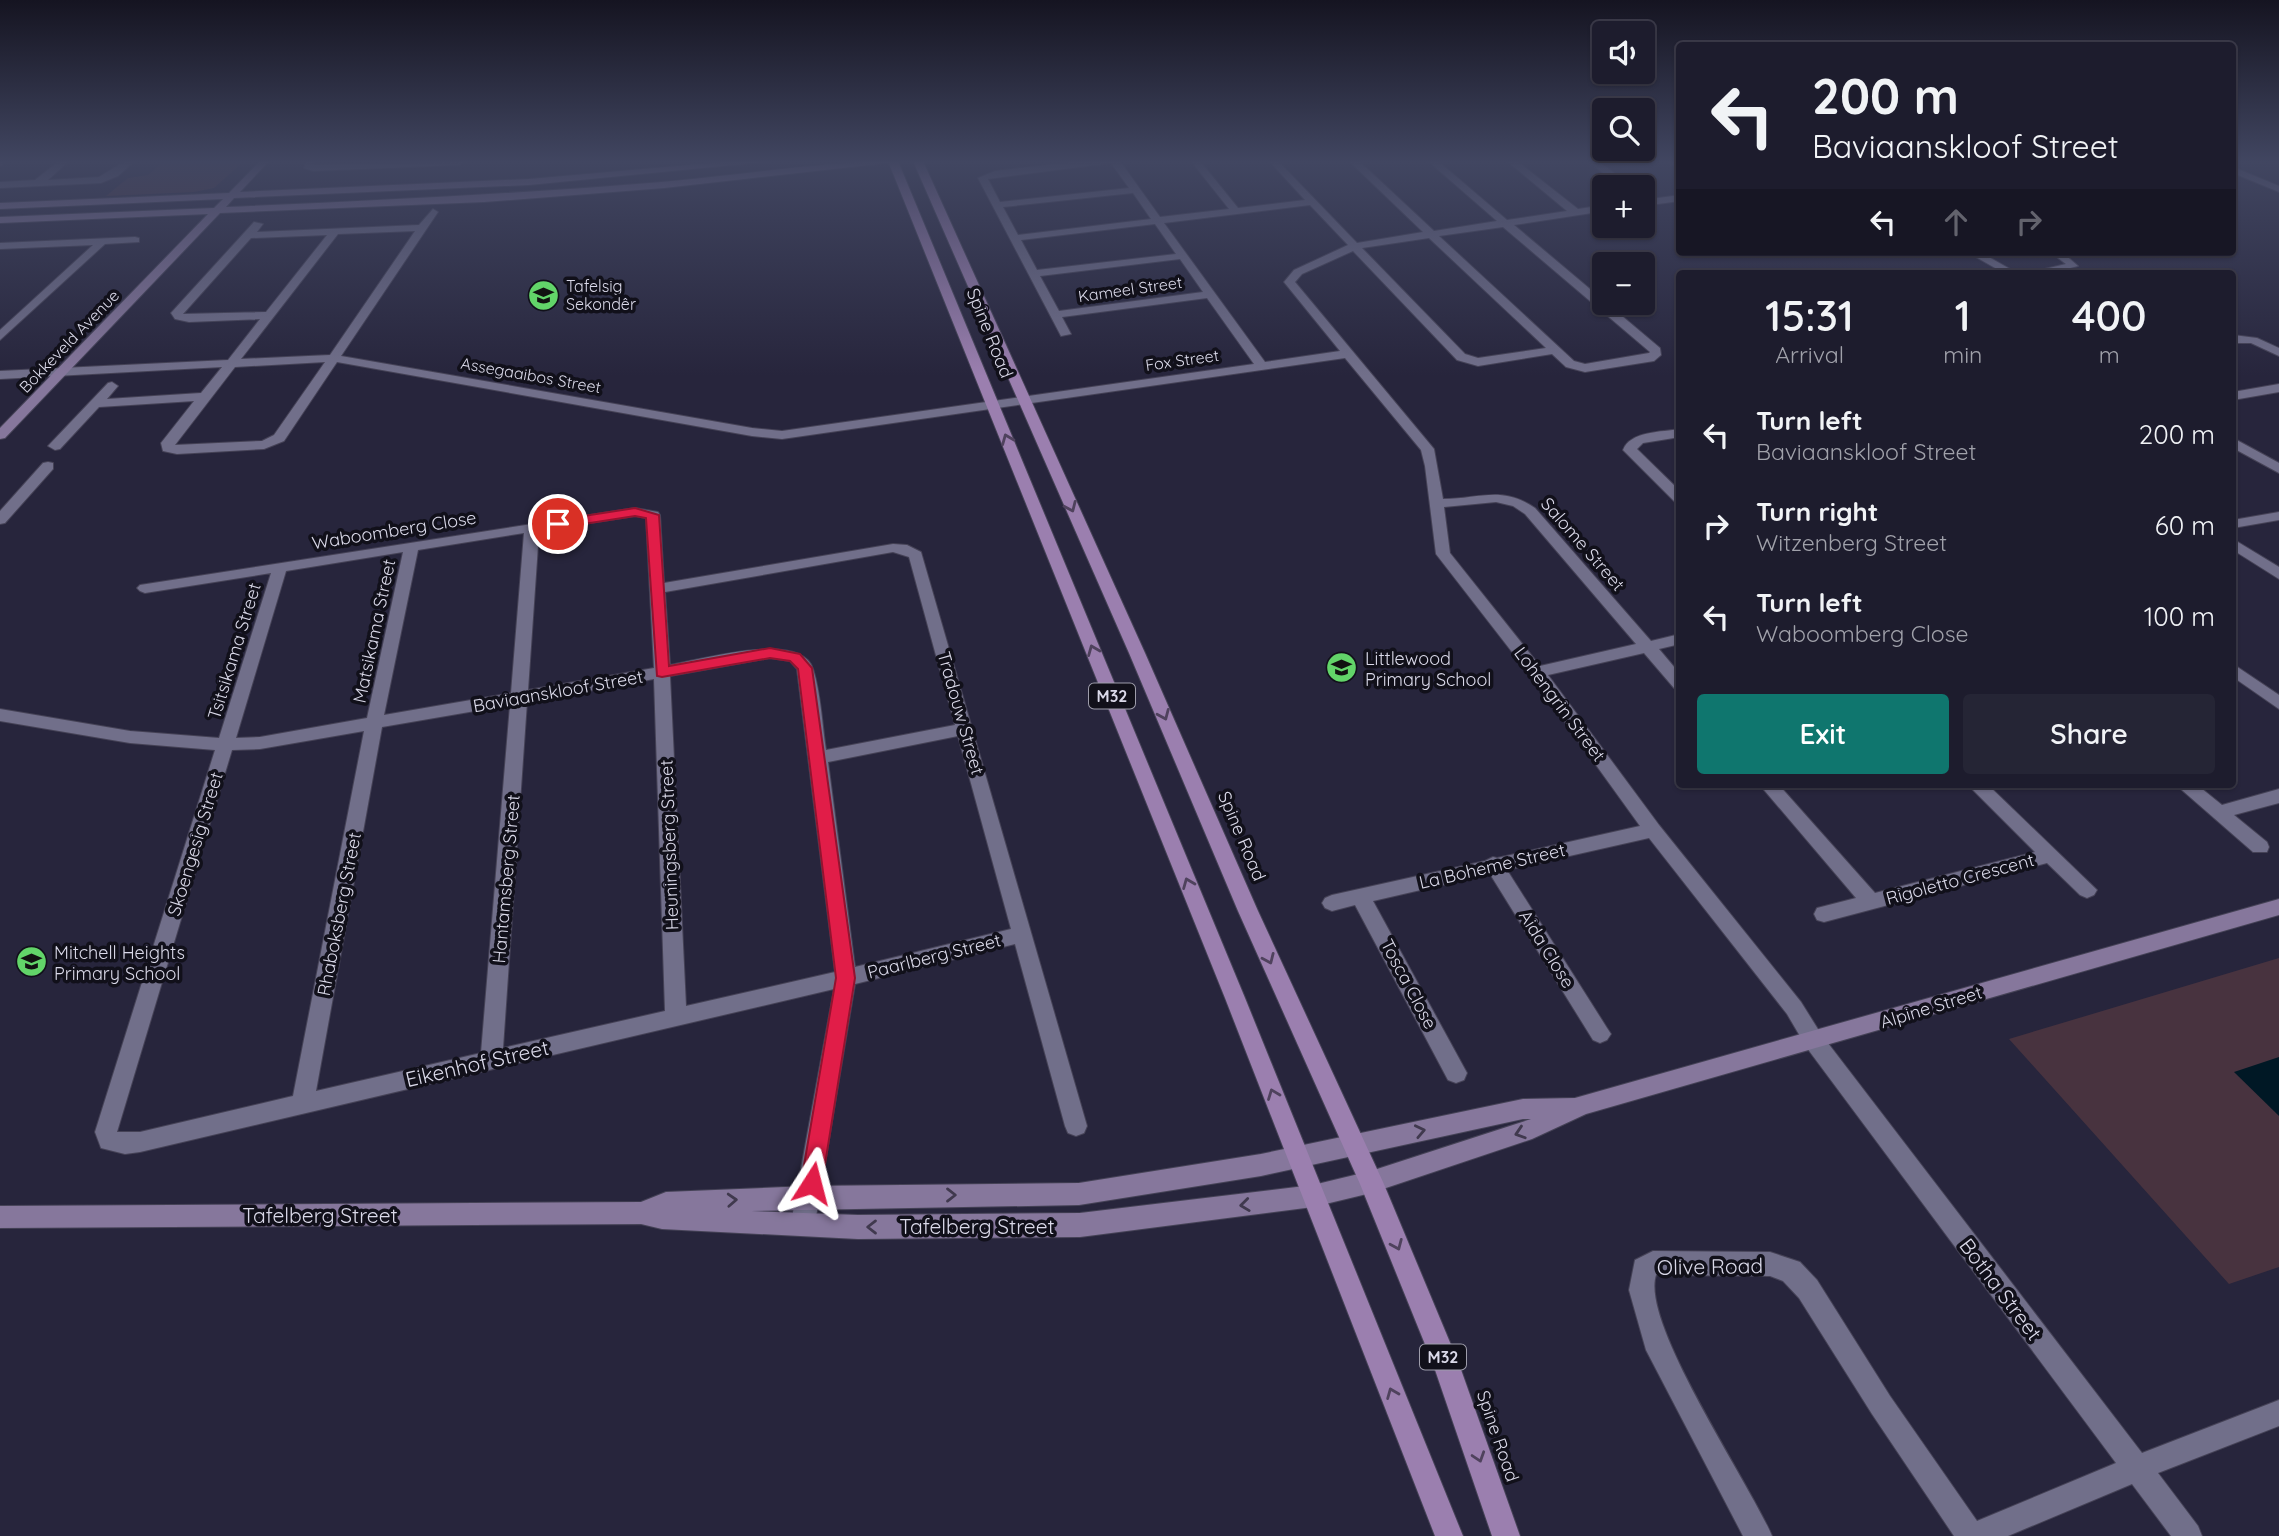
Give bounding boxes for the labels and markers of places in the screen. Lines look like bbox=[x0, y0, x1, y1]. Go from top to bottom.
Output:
place label: Tafelsig Sekondêr bbox=[566, 276, 636, 314]
school or university icon: Tafelsig Sekondêr bbox=[526, 278, 560, 312]
pin bbox=[528, 494, 588, 554]
place label: Littlewood Primary School bbox=[1365, 647, 1491, 691]
school or university icon: Littlewood Primary School bbox=[1325, 651, 1359, 685]
place label: Mitchell Heights Primary School bbox=[54, 941, 185, 985]
school or university icon: Mitchell Heights Primary School bbox=[14, 945, 48, 979]

